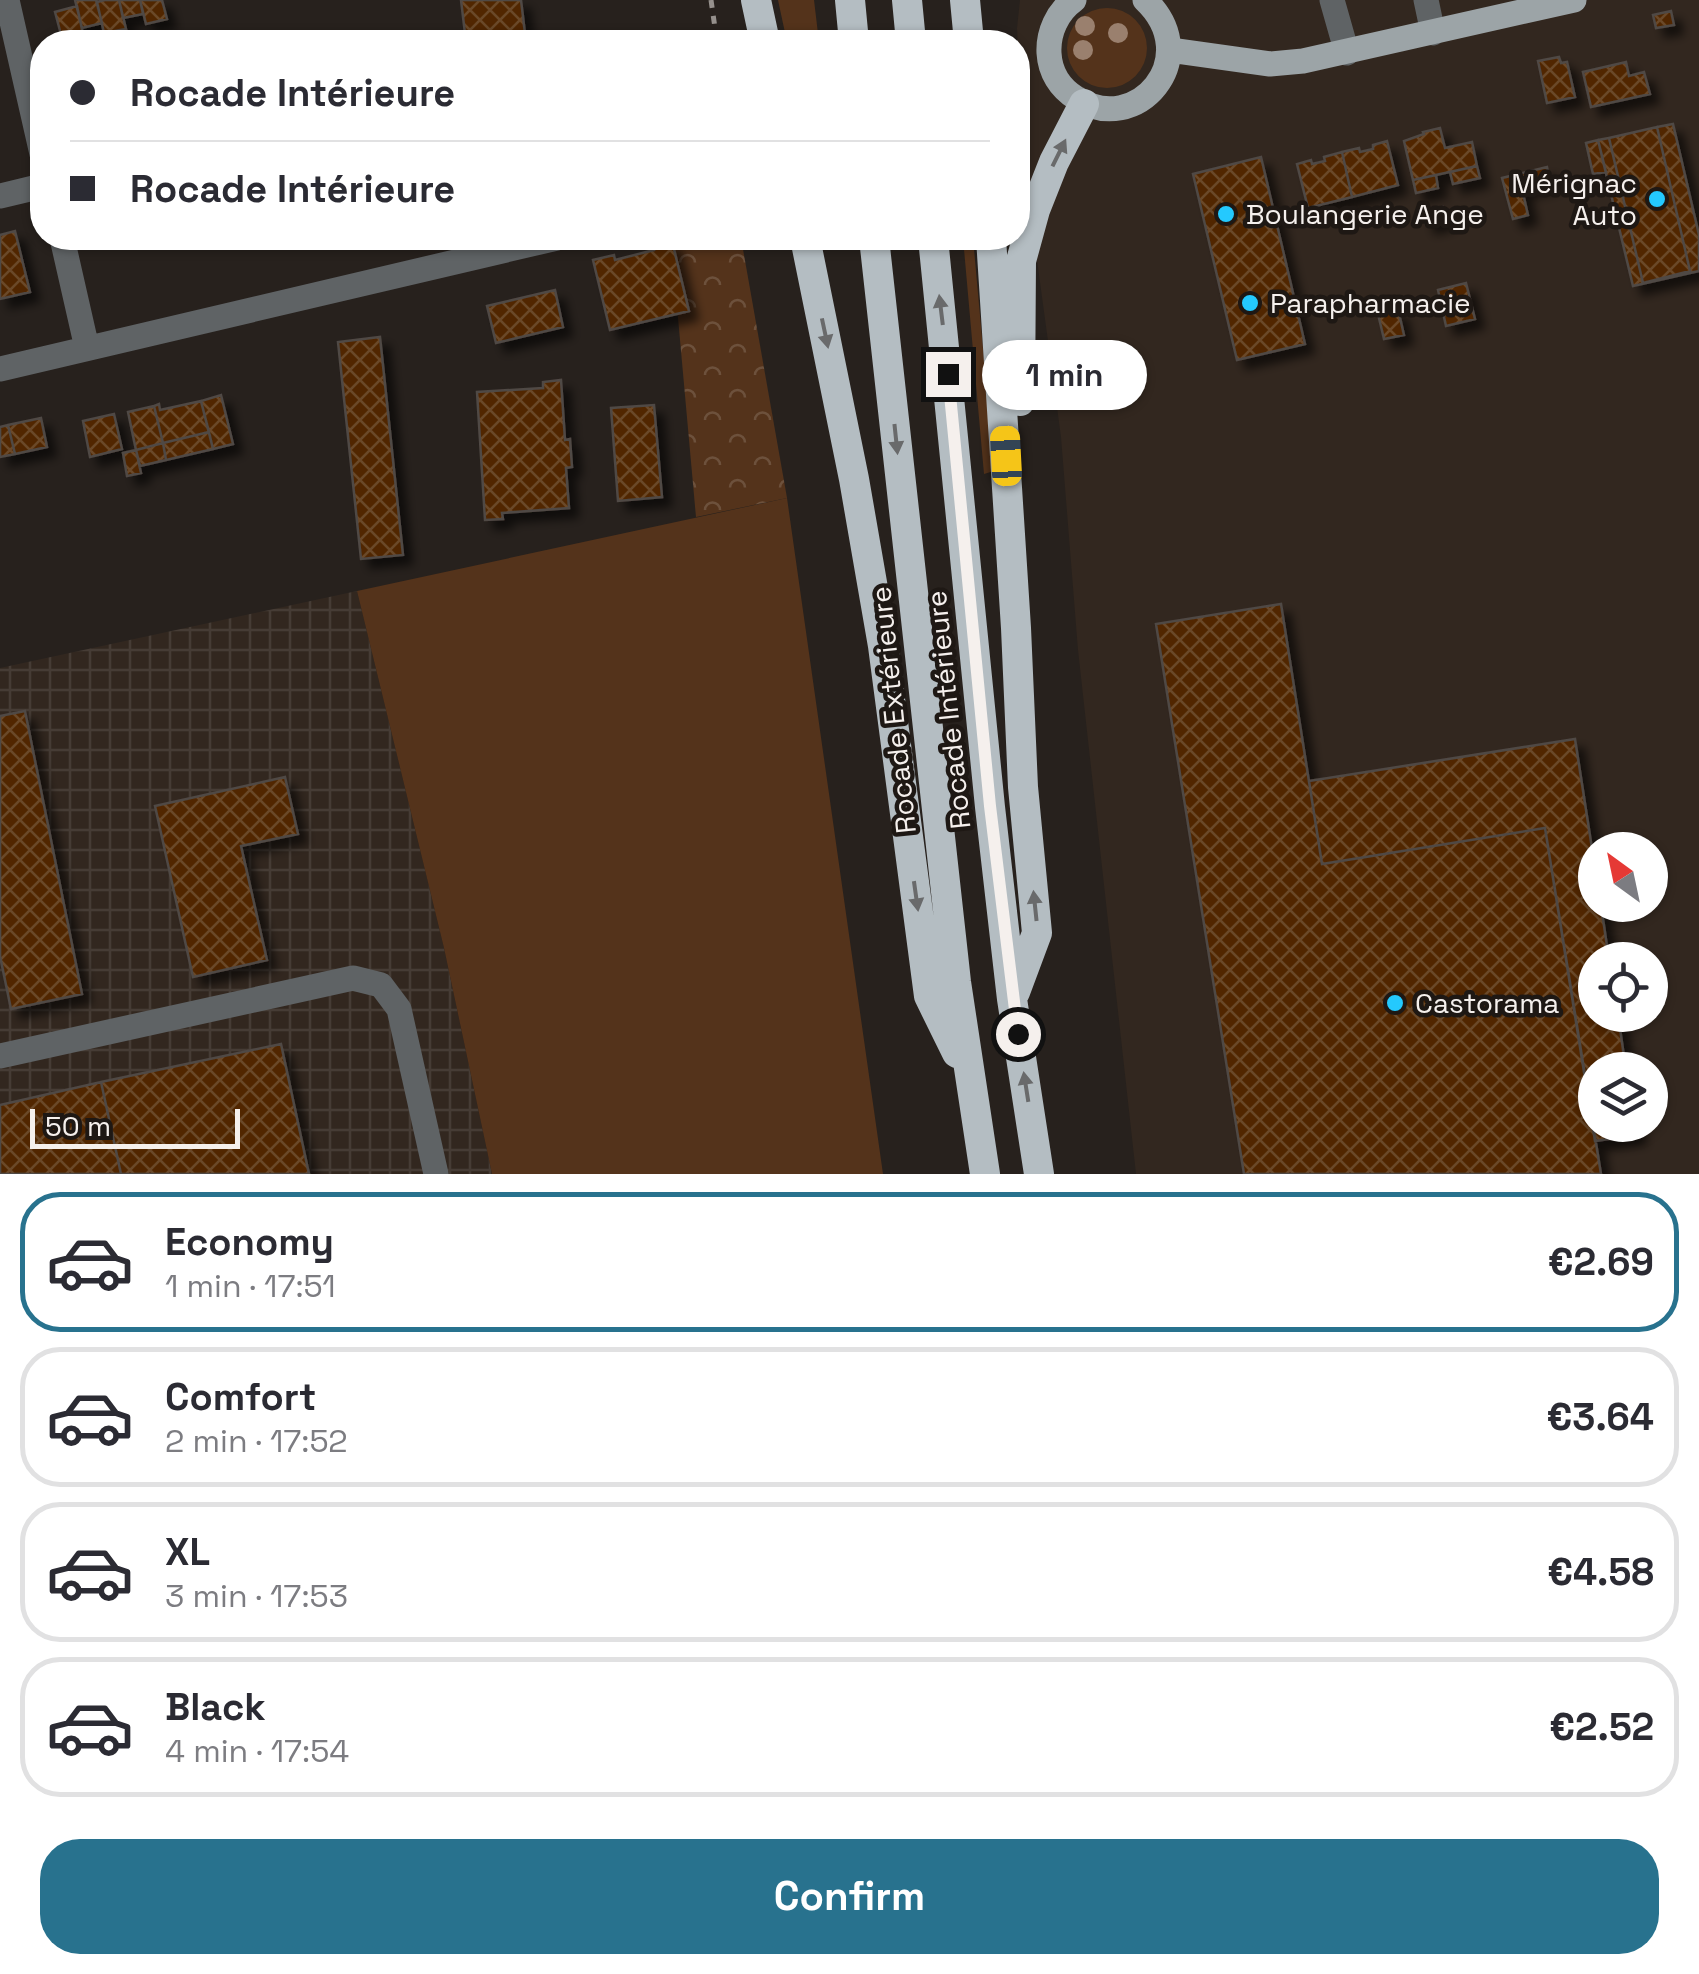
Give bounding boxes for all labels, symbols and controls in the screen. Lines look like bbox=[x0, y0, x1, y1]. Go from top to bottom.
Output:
text: Rocade Intérieure bbox=[130, 69, 455, 117]
one-way arrow bbox=[1050, 138, 1067, 167]
text: Rocade Intérieure bbox=[130, 165, 455, 213]
place label: Mérignac Auto bbox=[1511, 165, 1637, 233]
marker: Mérignac Auto bbox=[1646, 188, 1668, 210]
place label: Boulangerie Ange bbox=[1246, 196, 1484, 232]
marker: Boulangerie Ange bbox=[1215, 203, 1237, 225]
place label: Parapharmacie bbox=[1270, 285, 1471, 321]
marker: Parapharmacie bbox=[1239, 292, 1261, 314]
one-way arrow bbox=[933, 294, 949, 326]
one-way arrow bbox=[818, 318, 834, 349]
callout: 1 min bbox=[983, 339, 1148, 409]
route end bbox=[926, 352, 971, 397]
text: 1 min bbox=[1025, 355, 1104, 395]
one-way arrow bbox=[888, 423, 904, 455]
car bbox=[989, 425, 1023, 487]
street label: Rocade Extérieure bbox=[862, 585, 924, 835]
street label: Rocade Intérieure bbox=[918, 589, 978, 831]
north arrow bbox=[1578, 832, 1668, 922]
map controls bbox=[1578, 832, 1668, 1142]
one-way arrow bbox=[908, 880, 924, 912]
one-way arrow bbox=[1027, 890, 1043, 922]
button: locate bbox=[1578, 942, 1668, 1032]
place label: Castorama bbox=[1415, 985, 1559, 1021]
marker: Castorama bbox=[1384, 992, 1406, 1014]
route start bbox=[996, 1012, 1041, 1057]
button: layers bbox=[1578, 1052, 1668, 1142]
one-way arrow bbox=[1017, 1070, 1033, 1102]
scale bar bbox=[30, 1104, 240, 1148]
text: 50 m bbox=[45, 1108, 111, 1144]
icon: car bbox=[45, 1217, 135, 1307]
text: Economy bbox=[165, 1218, 334, 1266]
text: €2.69 bbox=[1548, 1238, 1654, 1286]
text: 1 min · 17:51 bbox=[165, 1266, 336, 1306]
icon: car bbox=[45, 1372, 135, 1462]
text: Comfort bbox=[165, 1373, 316, 1421]
text: €3.64 bbox=[1547, 1393, 1654, 1441]
text: 2 min · 17:52 bbox=[165, 1421, 348, 1461]
icon: car bbox=[45, 1527, 135, 1617]
text: XL bbox=[165, 1528, 210, 1576]
text: €4.58 bbox=[1547, 1548, 1654, 1596]
text: 3 min · 17:53 bbox=[165, 1576, 348, 1616]
icon: car bbox=[45, 1682, 135, 1772]
text: Black bbox=[165, 1683, 266, 1731]
text: €2.52 bbox=[1549, 1703, 1654, 1751]
text: 4 min · 17:54 bbox=[165, 1731, 349, 1771]
button: Confirm bbox=[40, 1839, 1659, 1954]

